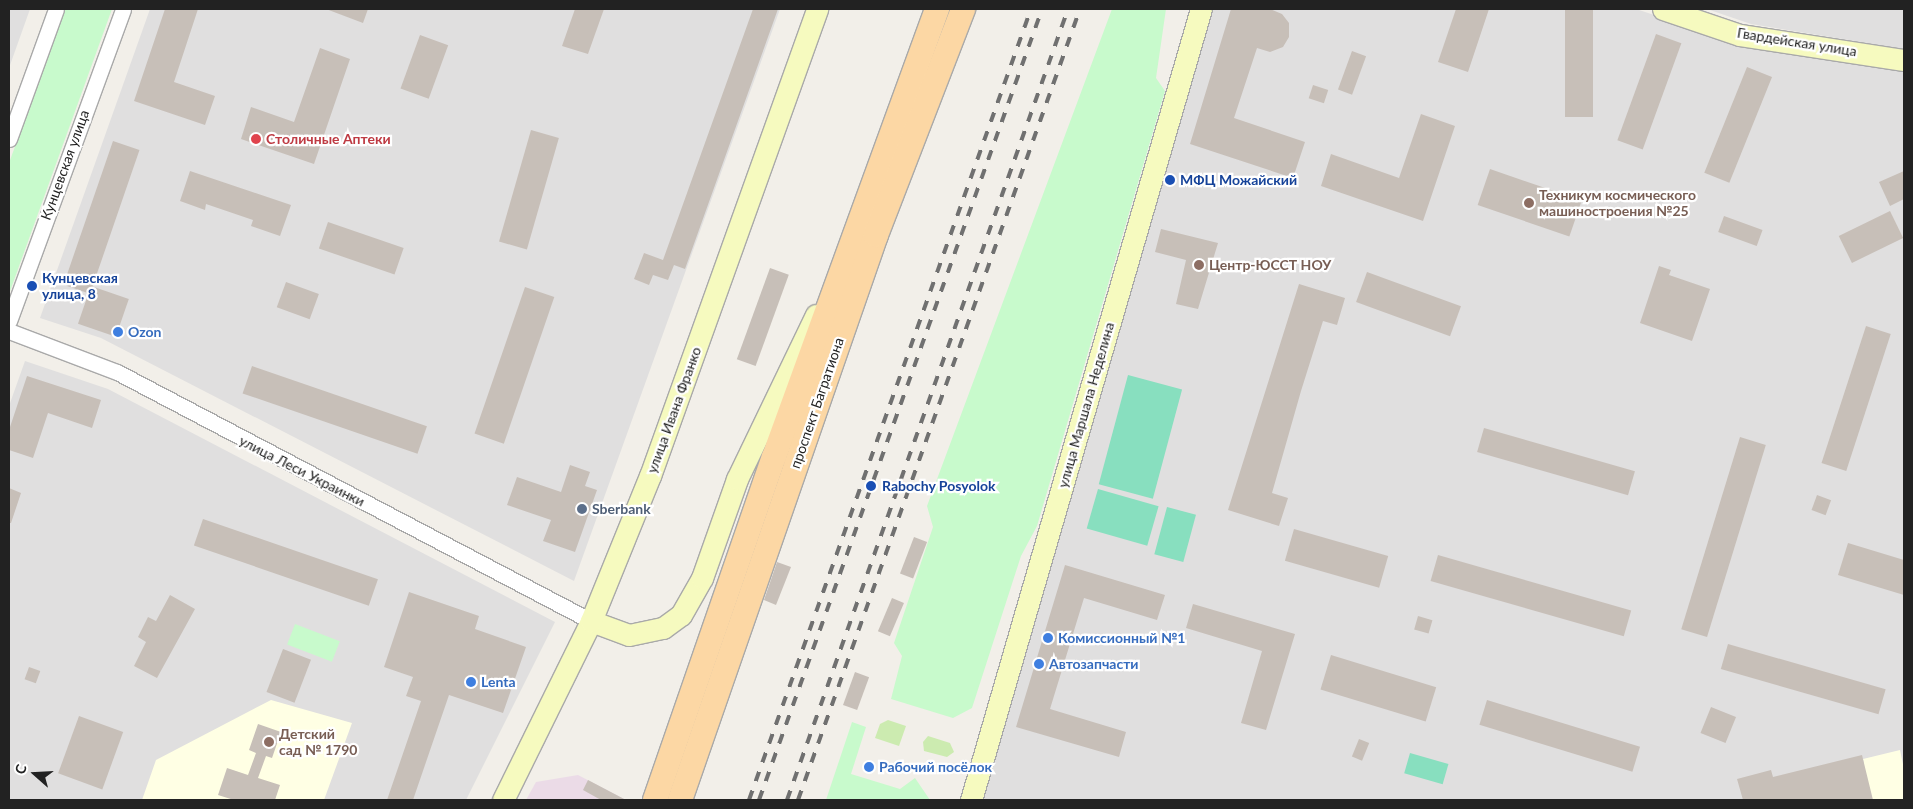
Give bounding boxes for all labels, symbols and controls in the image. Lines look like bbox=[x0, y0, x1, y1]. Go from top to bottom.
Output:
street label: Гвардейская улица bbox=[1736, 24, 1858, 60]
street label: Кунцевская улица bbox=[37, 108, 93, 222]
place label: Столичные Аптеки bbox=[266, 131, 391, 147]
marker: Столичные Аптеки bbox=[250, 133, 262, 145]
place label: МФЦ Можайский bbox=[1180, 172, 1297, 188]
marker: МФЦ Можайский bbox=[1164, 174, 1176, 186]
place label: Техникум космического машиностроения №25 bbox=[1539, 187, 1696, 220]
marker: Техникум космического машиностроения №25 bbox=[1523, 197, 1535, 209]
place label: Центр-ЮССТ НОУ bbox=[1209, 257, 1331, 273]
marker: Центр-ЮССТ НОУ bbox=[1193, 259, 1205, 271]
place label: Кунцевская улица, 8 bbox=[42, 270, 118, 302]
marker: Кунцевская улица, 8 bbox=[26, 280, 38, 292]
street label: улица Маршала Неделина bbox=[1054, 320, 1118, 490]
place label: Ozon bbox=[128, 324, 161, 340]
marker: Ozon bbox=[112, 326, 124, 338]
street label: проспект Багратиона bbox=[787, 335, 847, 471]
street label: улица Ивана Франко bbox=[643, 345, 705, 475]
street label: улица Леси Украинки bbox=[236, 432, 368, 510]
place label: Rabochy Posyolok bbox=[882, 478, 996, 494]
marker: Rabochy Posyolok bbox=[864, 479, 878, 493]
place label: Sberbank bbox=[592, 501, 651, 517]
marker: Sberbank bbox=[576, 503, 588, 515]
place label: Комиссионный №1 bbox=[1058, 630, 1185, 646]
marker: Комиссионный №1 bbox=[1042, 632, 1054, 644]
place label: Автозапчасти bbox=[1049, 656, 1138, 672]
marker: Автозапчасти bbox=[1033, 658, 1045, 670]
place label: Lenta bbox=[481, 674, 515, 690]
marker: Lenta bbox=[465, 676, 477, 688]
place label: Детский сад № 1790 bbox=[279, 726, 357, 759]
marker: Детский сад № 1790 bbox=[263, 736, 275, 748]
north arrow bbox=[10, 749, 60, 799]
place label: Рабочий посёлок bbox=[879, 759, 992, 775]
marker: Рабочий посёлок bbox=[863, 761, 875, 773]
text: С bbox=[11, 762, 30, 776]

